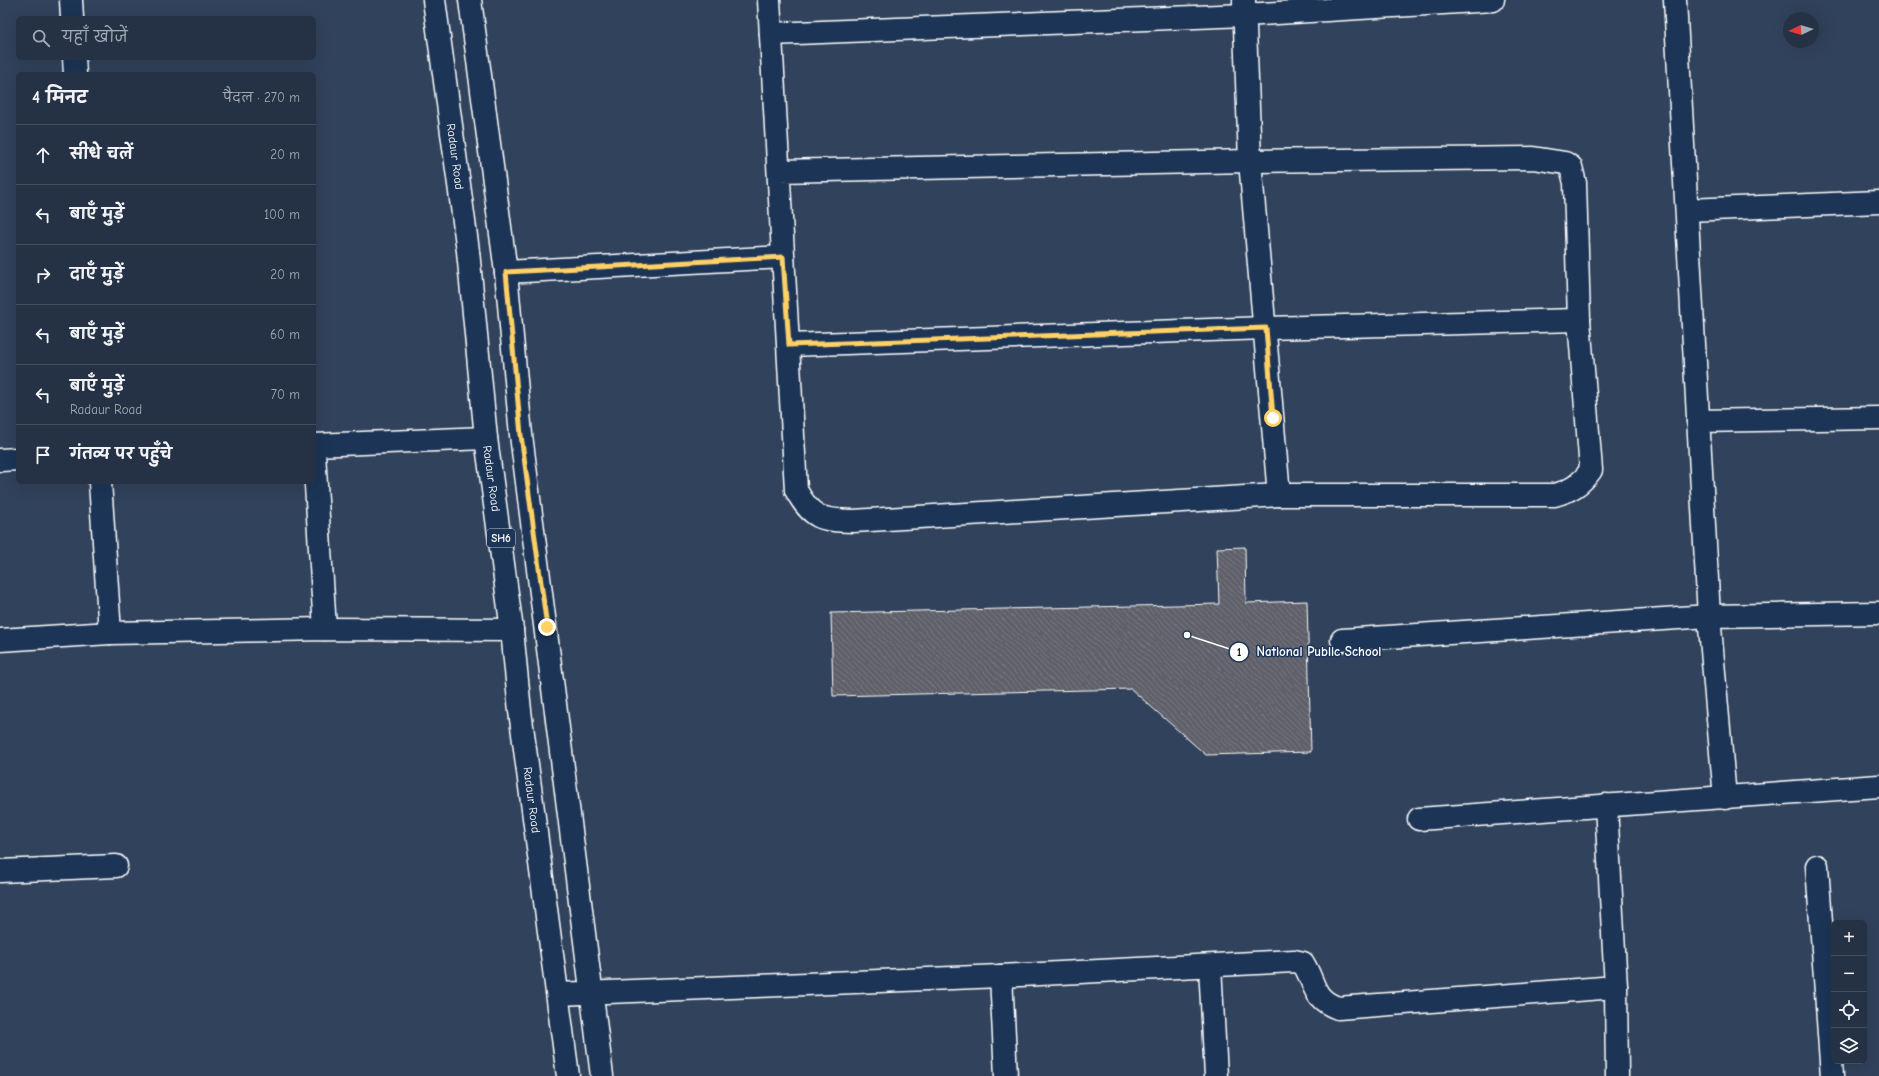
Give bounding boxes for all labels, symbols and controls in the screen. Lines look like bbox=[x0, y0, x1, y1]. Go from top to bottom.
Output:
north arrow bbox=[1783, 12, 1819, 48]
search box bbox=[16, 16, 316, 60]
icon: search bbox=[30, 27, 52, 49]
text: यहाँ खोजें bbox=[62, 28, 128, 46]
text: 4 मिनट bbox=[32, 88, 87, 107]
text: पैदल · 270 m bbox=[223, 90, 300, 105]
street label: Radaur Road bbox=[444, 123, 467, 191]
icon: ahead bbox=[32, 144, 54, 166]
text: सीधे चलें bbox=[70, 145, 133, 163]
text: 20 m bbox=[270, 147, 300, 162]
icon: left bbox=[32, 204, 54, 226]
text: बाएँ मुड़ें bbox=[70, 205, 124, 223]
text: 100 m bbox=[264, 207, 300, 222]
icon: right bbox=[32, 264, 54, 286]
text: दाएँ मुड़ें bbox=[70, 265, 124, 283]
text: 20 m bbox=[270, 267, 300, 282]
icon: left bbox=[32, 324, 54, 346]
text: बाएँ मुड़ें bbox=[70, 325, 124, 343]
text: 60 m bbox=[270, 327, 300, 342]
text: बाएँ मुड़ें bbox=[70, 377, 124, 395]
icon: left bbox=[32, 384, 54, 406]
text: 70 m bbox=[271, 387, 300, 402]
text: Radaur Road bbox=[70, 402, 142, 417]
route start bbox=[1264, 409, 1282, 427]
icon: arrive bbox=[32, 444, 54, 466]
text: गंतव्य पर पहुँचे bbox=[70, 445, 172, 463]
street label: Radaur Road bbox=[480, 445, 503, 512]
road number: SH6 bbox=[487, 529, 515, 547]
route end bbox=[538, 618, 556, 636]
callout: National Public School bbox=[1229, 639, 1390, 664]
text: National Public School bbox=[1257, 644, 1381, 659]
text: 1 bbox=[1237, 645, 1242, 659]
street label: Radaur Road bbox=[520, 766, 543, 834]
map controls bbox=[1831, 920, 1867, 1064]
button: + bbox=[1831, 920, 1867, 956]
button: − bbox=[1831, 956, 1867, 992]
button: locate bbox=[1831, 992, 1867, 1028]
button: layers bbox=[1831, 1028, 1867, 1064]

